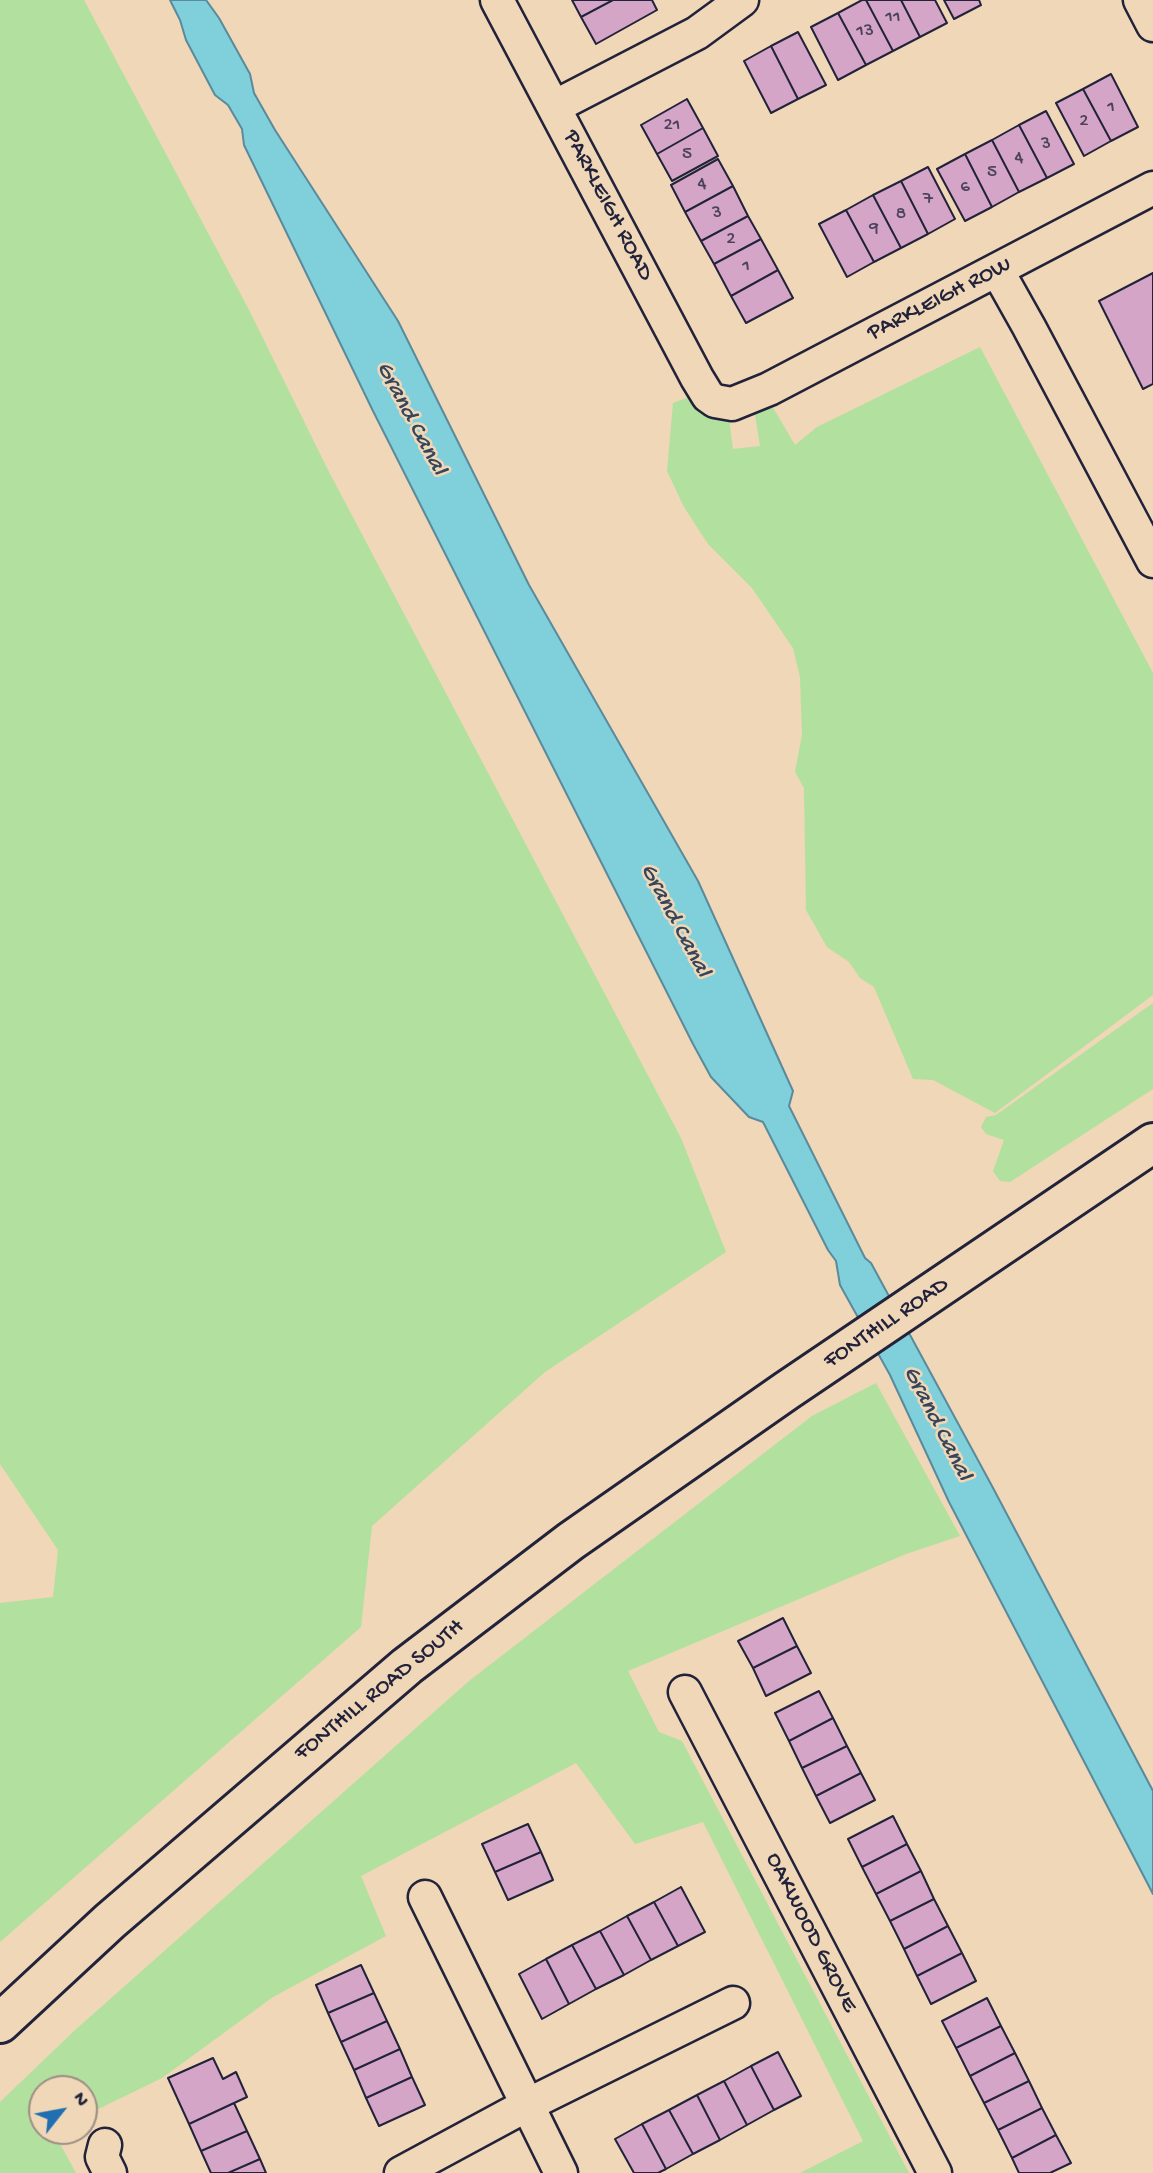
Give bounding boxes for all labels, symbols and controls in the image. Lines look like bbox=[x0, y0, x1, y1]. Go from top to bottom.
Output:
house number: 11 bbox=[885, 7, 901, 29]
house number: 13 bbox=[856, 21, 874, 43]
house number: 1 bbox=[1107, 97, 1115, 119]
house number: 2 bbox=[1079, 111, 1089, 133]
house number: 21 bbox=[664, 115, 680, 137]
street label: PARKLEIGH ROAD bbox=[556, 126, 658, 286]
house number: 3 bbox=[1041, 134, 1051, 156]
house number: 5 bbox=[682, 144, 692, 166]
house number: 4 bbox=[1015, 148, 1023, 170]
house number: 5 bbox=[987, 162, 997, 184]
house number: 4 bbox=[698, 174, 706, 196]
house number: 6 bbox=[960, 177, 970, 199]
house number: 7 bbox=[923, 189, 933, 211]
house number: 3 bbox=[712, 203, 722, 225]
house number: 8 bbox=[896, 204, 906, 226]
house number: 9 bbox=[869, 218, 879, 240]
house number: 2 bbox=[726, 229, 736, 251]
street label: PARKLEIGH ROW bbox=[863, 252, 1017, 348]
house number: 1 bbox=[742, 256, 750, 278]
water label: Grand Canal bbox=[368, 357, 452, 481]
water label: Grand Canal bbox=[632, 859, 716, 983]
street label: FONTHILL ROAD bbox=[819, 1272, 955, 1376]
water label: Grand Canal bbox=[895, 1362, 977, 1486]
street label: FONTHILL ROAD SOUTH bbox=[290, 1614, 470, 1768]
street label: OAKWOOD GROVE bbox=[758, 1849, 862, 2017]
north arrow bbox=[28, 2075, 98, 2145]
text: N bbox=[67, 2089, 93, 2111]

